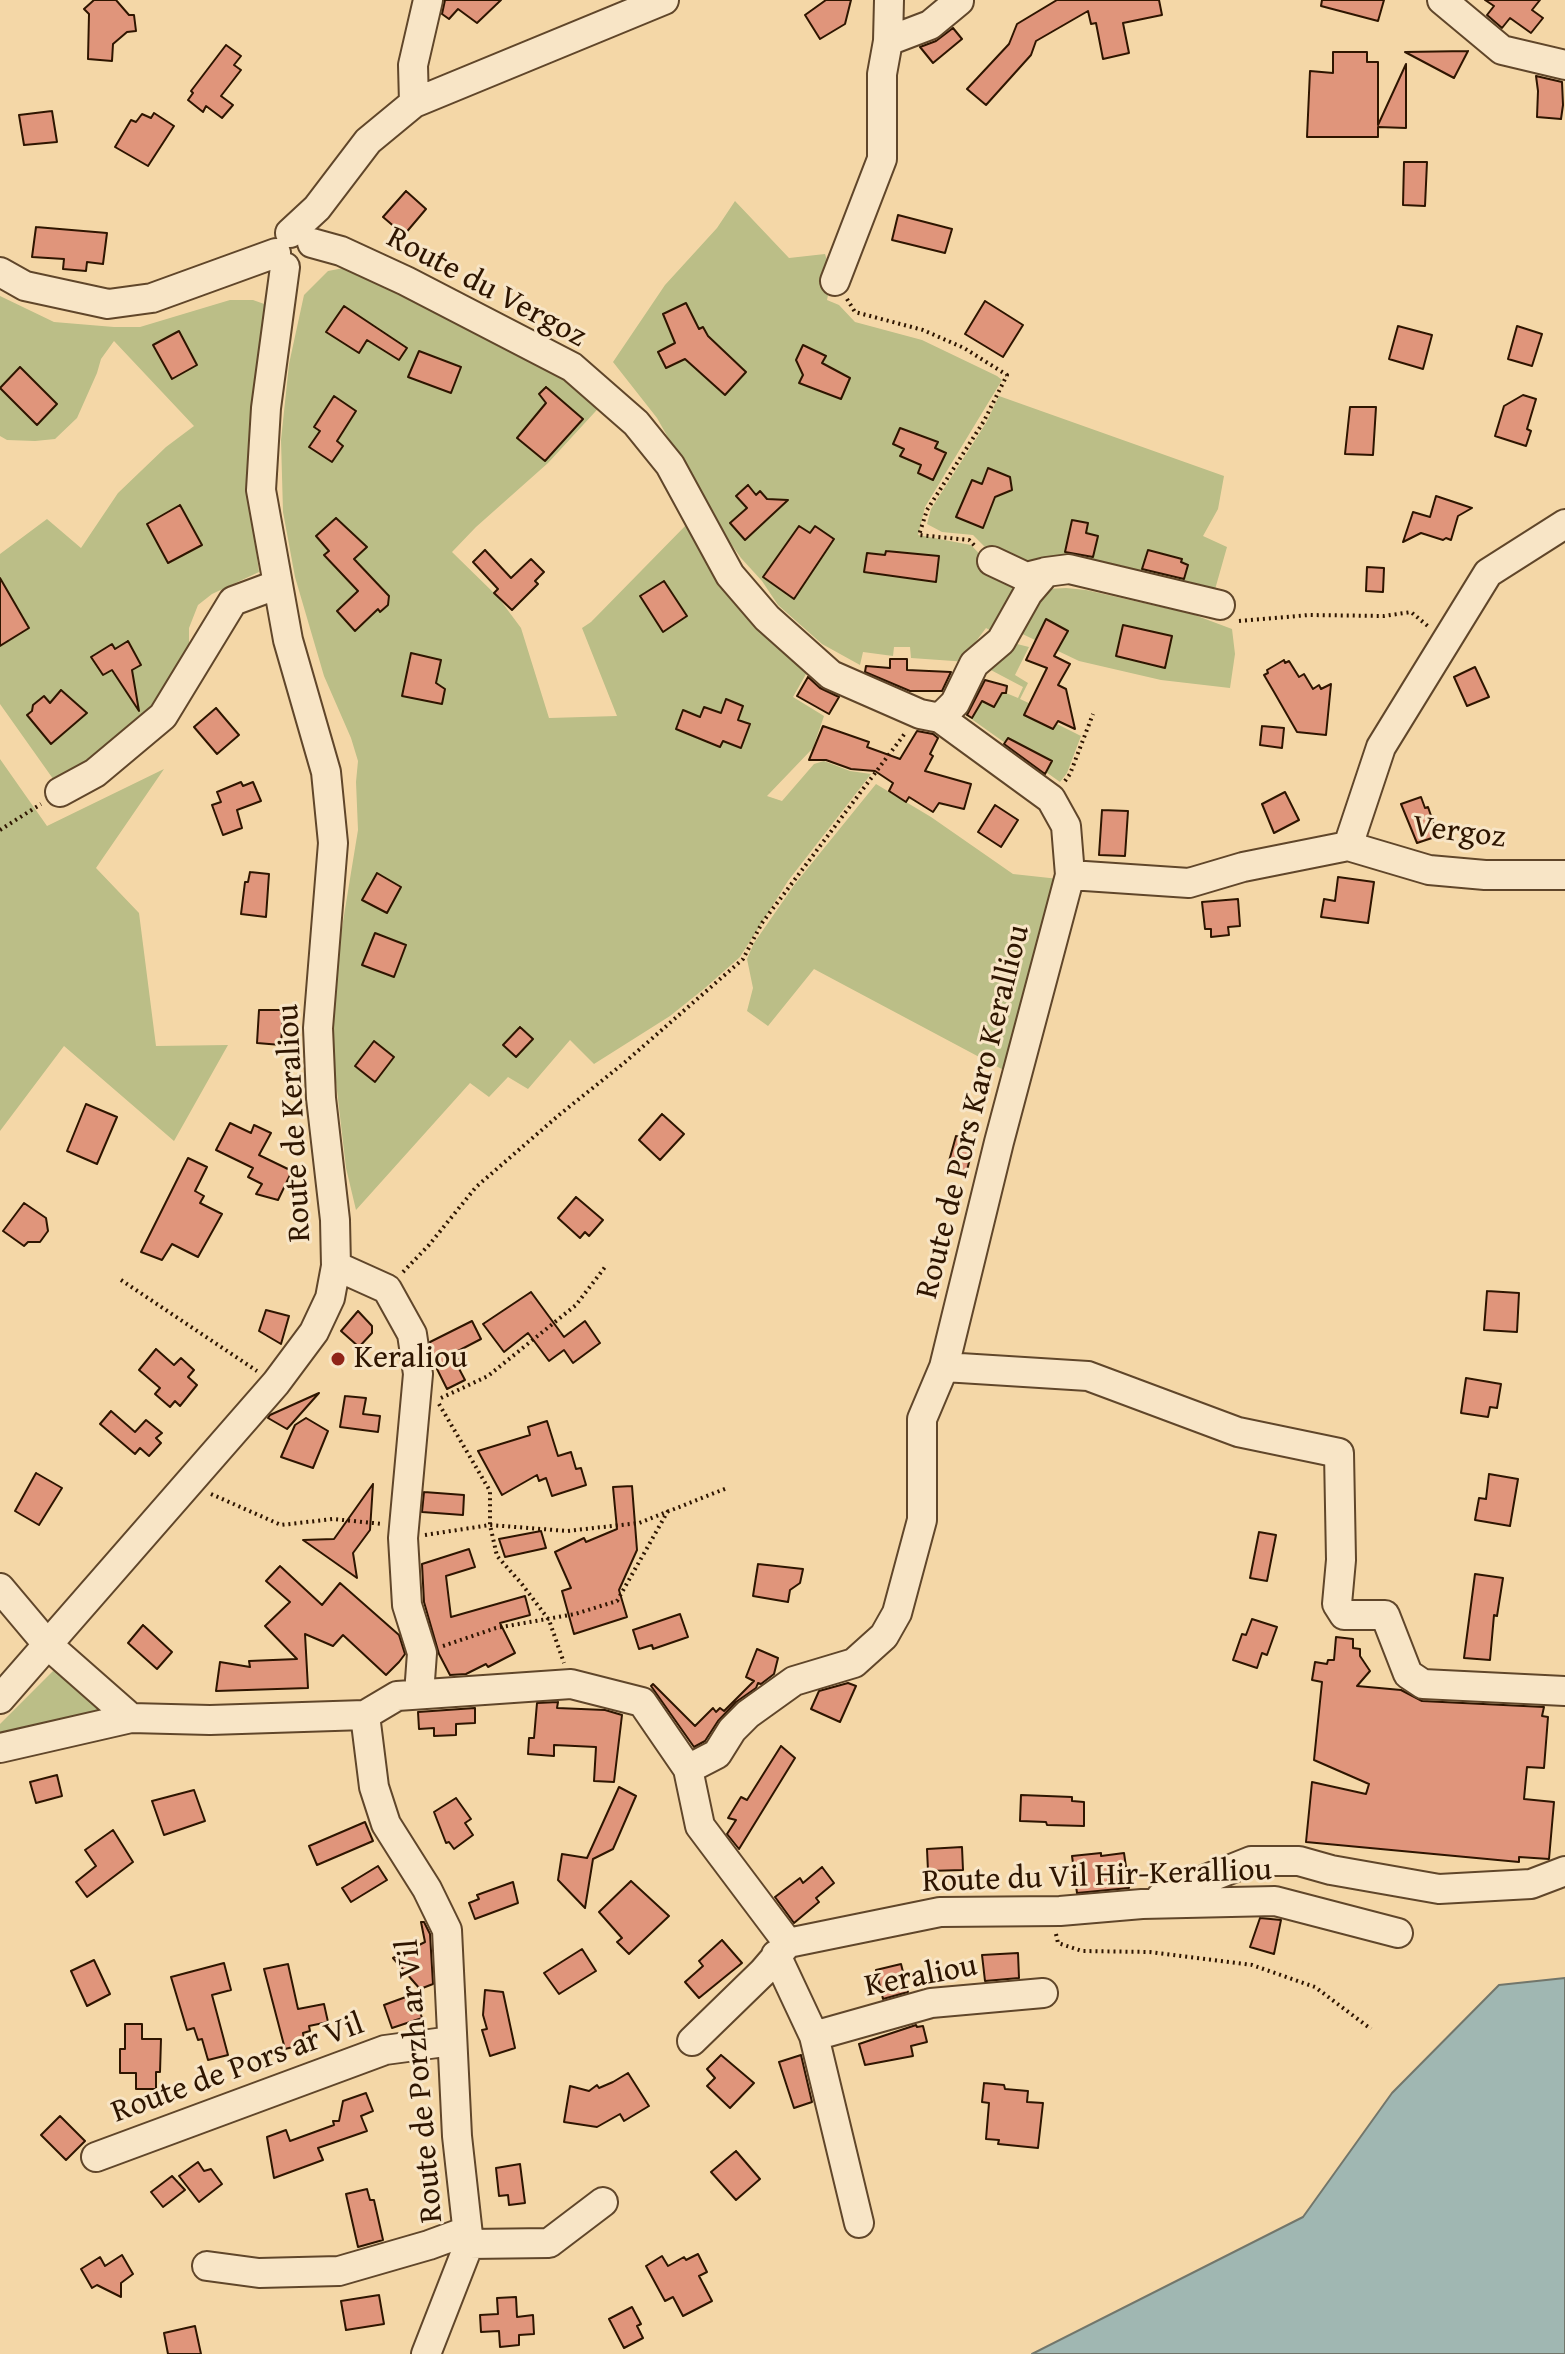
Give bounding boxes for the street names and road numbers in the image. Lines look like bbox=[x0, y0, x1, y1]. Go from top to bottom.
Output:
street label: Route du Vergoz bbox=[380, 219, 592, 357]
street label: Vergoz bbox=[1410, 808, 1508, 858]
street label: Route de Pors Karo Keralliou bbox=[909, 921, 1039, 1303]
street label: Route de Keraliou bbox=[270, 1003, 320, 1243]
street label: Route du Vil Hir-Keralliou bbox=[922, 1852, 1272, 1902]
street label: Route de Porzh ar Vil bbox=[389, 1938, 453, 2224]
street label: Keraliou bbox=[862, 1947, 980, 2007]
street label: Route de Pors ar Vil bbox=[107, 2006, 369, 2132]

